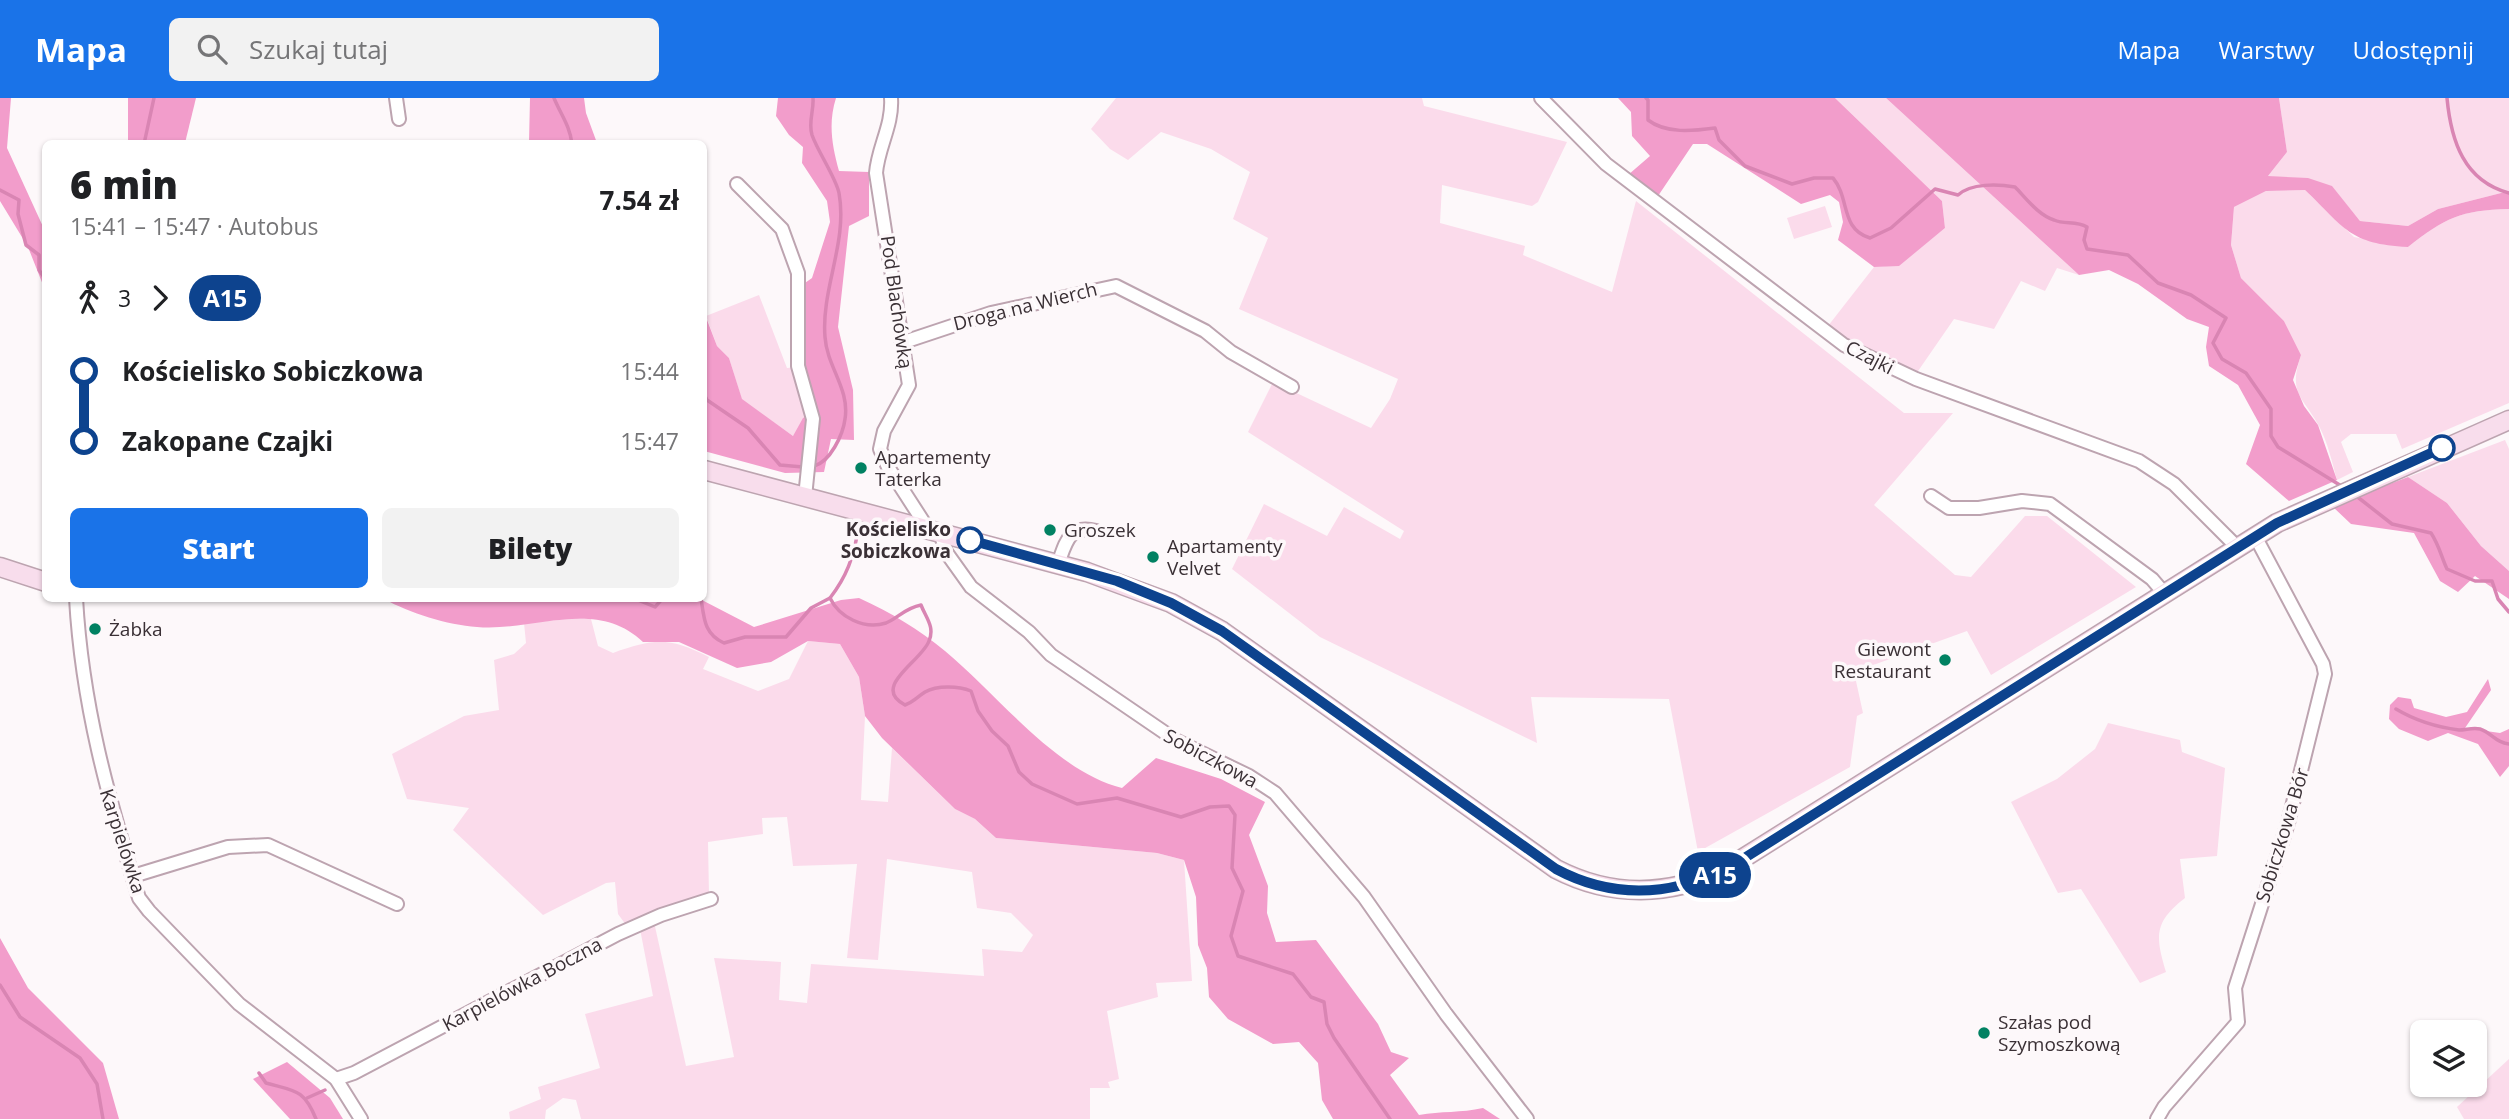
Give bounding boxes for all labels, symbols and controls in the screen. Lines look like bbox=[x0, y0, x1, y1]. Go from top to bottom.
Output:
search box bbox=[169, 18, 659, 81]
text: Mapa bbox=[35, 27, 127, 72]
icon: search bbox=[193, 30, 231, 68]
text: Szukaj tutaj bbox=[249, 31, 388, 67]
text: Mapa bbox=[2118, 33, 2180, 66]
text: Warstwy bbox=[2218, 33, 2314, 66]
text: Udostępnij bbox=[2352, 33, 2474, 66]
text: 6 min bbox=[70, 158, 178, 210]
text: 7.54 zł bbox=[600, 182, 679, 218]
text: 15:41 – 15:47 · Autobus bbox=[70, 210, 319, 242]
street label: Pod Blachówką bbox=[875, 234, 919, 370]
street label: Droga na Wierch bbox=[950, 276, 1100, 336]
icon: walk bbox=[70, 279, 108, 317]
icon: forward bbox=[141, 279, 179, 317]
text: A15 bbox=[203, 281, 247, 314]
text: 3 bbox=[118, 282, 131, 314]
street label: Czajki bbox=[1841, 334, 1899, 380]
text: Kościelisko Sobiczkowa bbox=[122, 353, 424, 389]
text: 15:44 bbox=[620, 355, 679, 387]
text: Zakopane Czajki bbox=[122, 423, 333, 459]
text: 15:47 bbox=[620, 425, 679, 457]
unlabelled marker bbox=[2429, 435, 2455, 461]
place label: Apartementy Taterka bbox=[875, 444, 991, 492]
marker: Apartementy Taterka bbox=[853, 460, 869, 476]
button: Start bbox=[70, 508, 368, 588]
button: Bilety bbox=[382, 508, 679, 588]
place label: Kościelisko Sobiczkowa bbox=[841, 516, 951, 564]
place label: Groszek bbox=[1064, 517, 1136, 543]
marker: Groszek bbox=[1042, 522, 1058, 538]
marker: Kościelisko Sobiczkowa bbox=[957, 527, 983, 553]
place label: Apartamenty Velvet bbox=[1167, 533, 1283, 581]
marker: Apartamenty Velvet bbox=[1145, 549, 1161, 565]
place label: Żabka bbox=[109, 616, 163, 642]
marker: Żabka bbox=[87, 621, 103, 637]
place label: Giewont Restaurant bbox=[1834, 636, 1931, 684]
marker: Giewont Restaurant bbox=[1937, 652, 1953, 668]
street label: Sobiczkowa bbox=[1159, 722, 1263, 794]
street label: Sobiczkowa Bór bbox=[2249, 764, 2315, 905]
street label: Karpielówka bbox=[94, 785, 152, 897]
line badge: A15 bbox=[1675, 852, 1755, 898]
text: A15 bbox=[1693, 858, 1737, 891]
street label: Karpielówka Boczna bbox=[438, 931, 606, 1037]
place label: Szałas pod Szymoszkową bbox=[1998, 1009, 2121, 1057]
map controls bbox=[2410, 1020, 2487, 1097]
button: layers bbox=[2410, 1020, 2487, 1097]
marker: Szałas pod Szymoszkową bbox=[1976, 1025, 1992, 1041]

